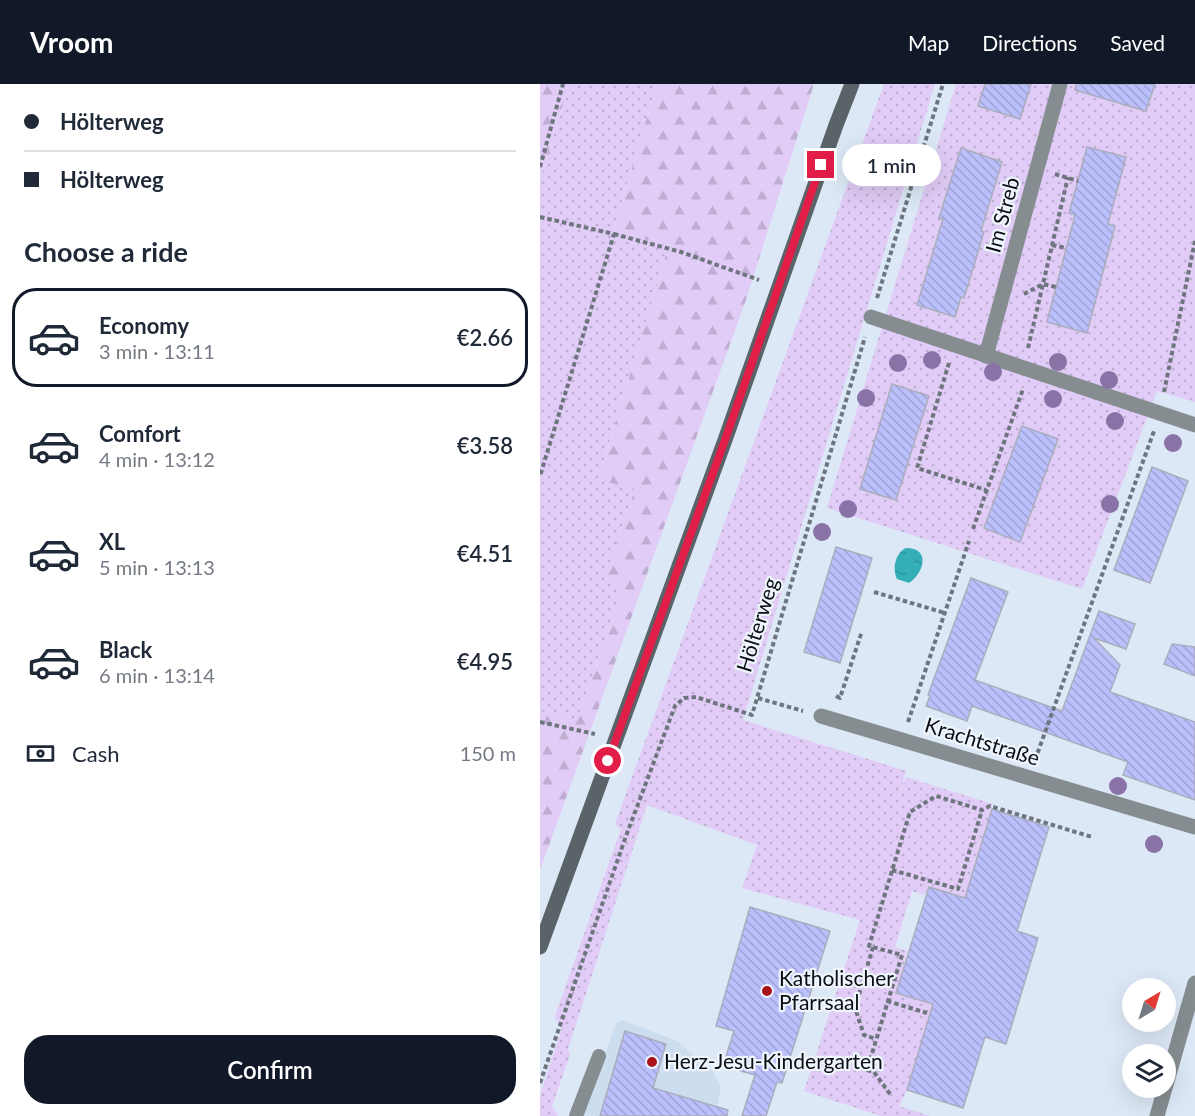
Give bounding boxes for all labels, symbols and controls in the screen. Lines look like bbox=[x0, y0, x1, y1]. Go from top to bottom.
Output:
text: Vroom bbox=[30, 25, 114, 59]
text: Map bbox=[908, 30, 949, 55]
text: Directions bbox=[982, 30, 1077, 55]
text: Saved bbox=[1110, 30, 1165, 55]
text: Hölterweg bbox=[60, 108, 164, 135]
callout: 1 min bbox=[842, 144, 941, 186]
route end bbox=[807, 151, 834, 178]
text: 1 min bbox=[867, 153, 916, 177]
text: Hölterweg bbox=[60, 166, 164, 193]
street label: Im Streb bbox=[980, 174, 1024, 255]
text: Choose a ride bbox=[24, 235, 188, 268]
icon: car bbox=[27, 311, 81, 365]
text: Economy bbox=[99, 312, 189, 339]
text: €2.66 bbox=[457, 324, 513, 351]
text: 3 min · 13:11 bbox=[99, 339, 215, 363]
icon: car bbox=[27, 419, 81, 473]
text: Comfort bbox=[99, 420, 181, 447]
text: €3.58 bbox=[457, 432, 513, 459]
text: 4 min · 13:12 bbox=[99, 447, 215, 471]
icon: car bbox=[27, 527, 81, 581]
text: XL bbox=[99, 528, 125, 555]
text: €4.51 bbox=[457, 540, 513, 567]
text: 5 min · 13:13 bbox=[99, 555, 215, 579]
street label: Hölterweg bbox=[730, 574, 783, 675]
icon: car bbox=[27, 635, 81, 689]
text: Black bbox=[99, 636, 152, 663]
text: €4.95 bbox=[457, 648, 513, 675]
text: 6 min · 13:14 bbox=[99, 663, 215, 687]
street label: Krachtstraße bbox=[922, 711, 1043, 770]
icon: cash bbox=[24, 737, 57, 770]
text: Cash bbox=[72, 740, 119, 767]
text: 150 m bbox=[460, 741, 516, 765]
route start bbox=[594, 747, 621, 774]
place label: Katholischer Pfarrsaal bbox=[779, 965, 894, 1014]
north arrow bbox=[1122, 978, 1176, 1032]
map controls bbox=[1122, 978, 1176, 1098]
marker: Katholischer Pfarrsaal bbox=[760, 984, 774, 998]
button: Confirm bbox=[24, 1035, 516, 1104]
button: layers bbox=[1122, 1044, 1176, 1098]
place label: Herz-Jesu-Kindergarten bbox=[664, 1048, 883, 1073]
marker: Herz-Jesu-Kindergarten bbox=[645, 1055, 659, 1069]

